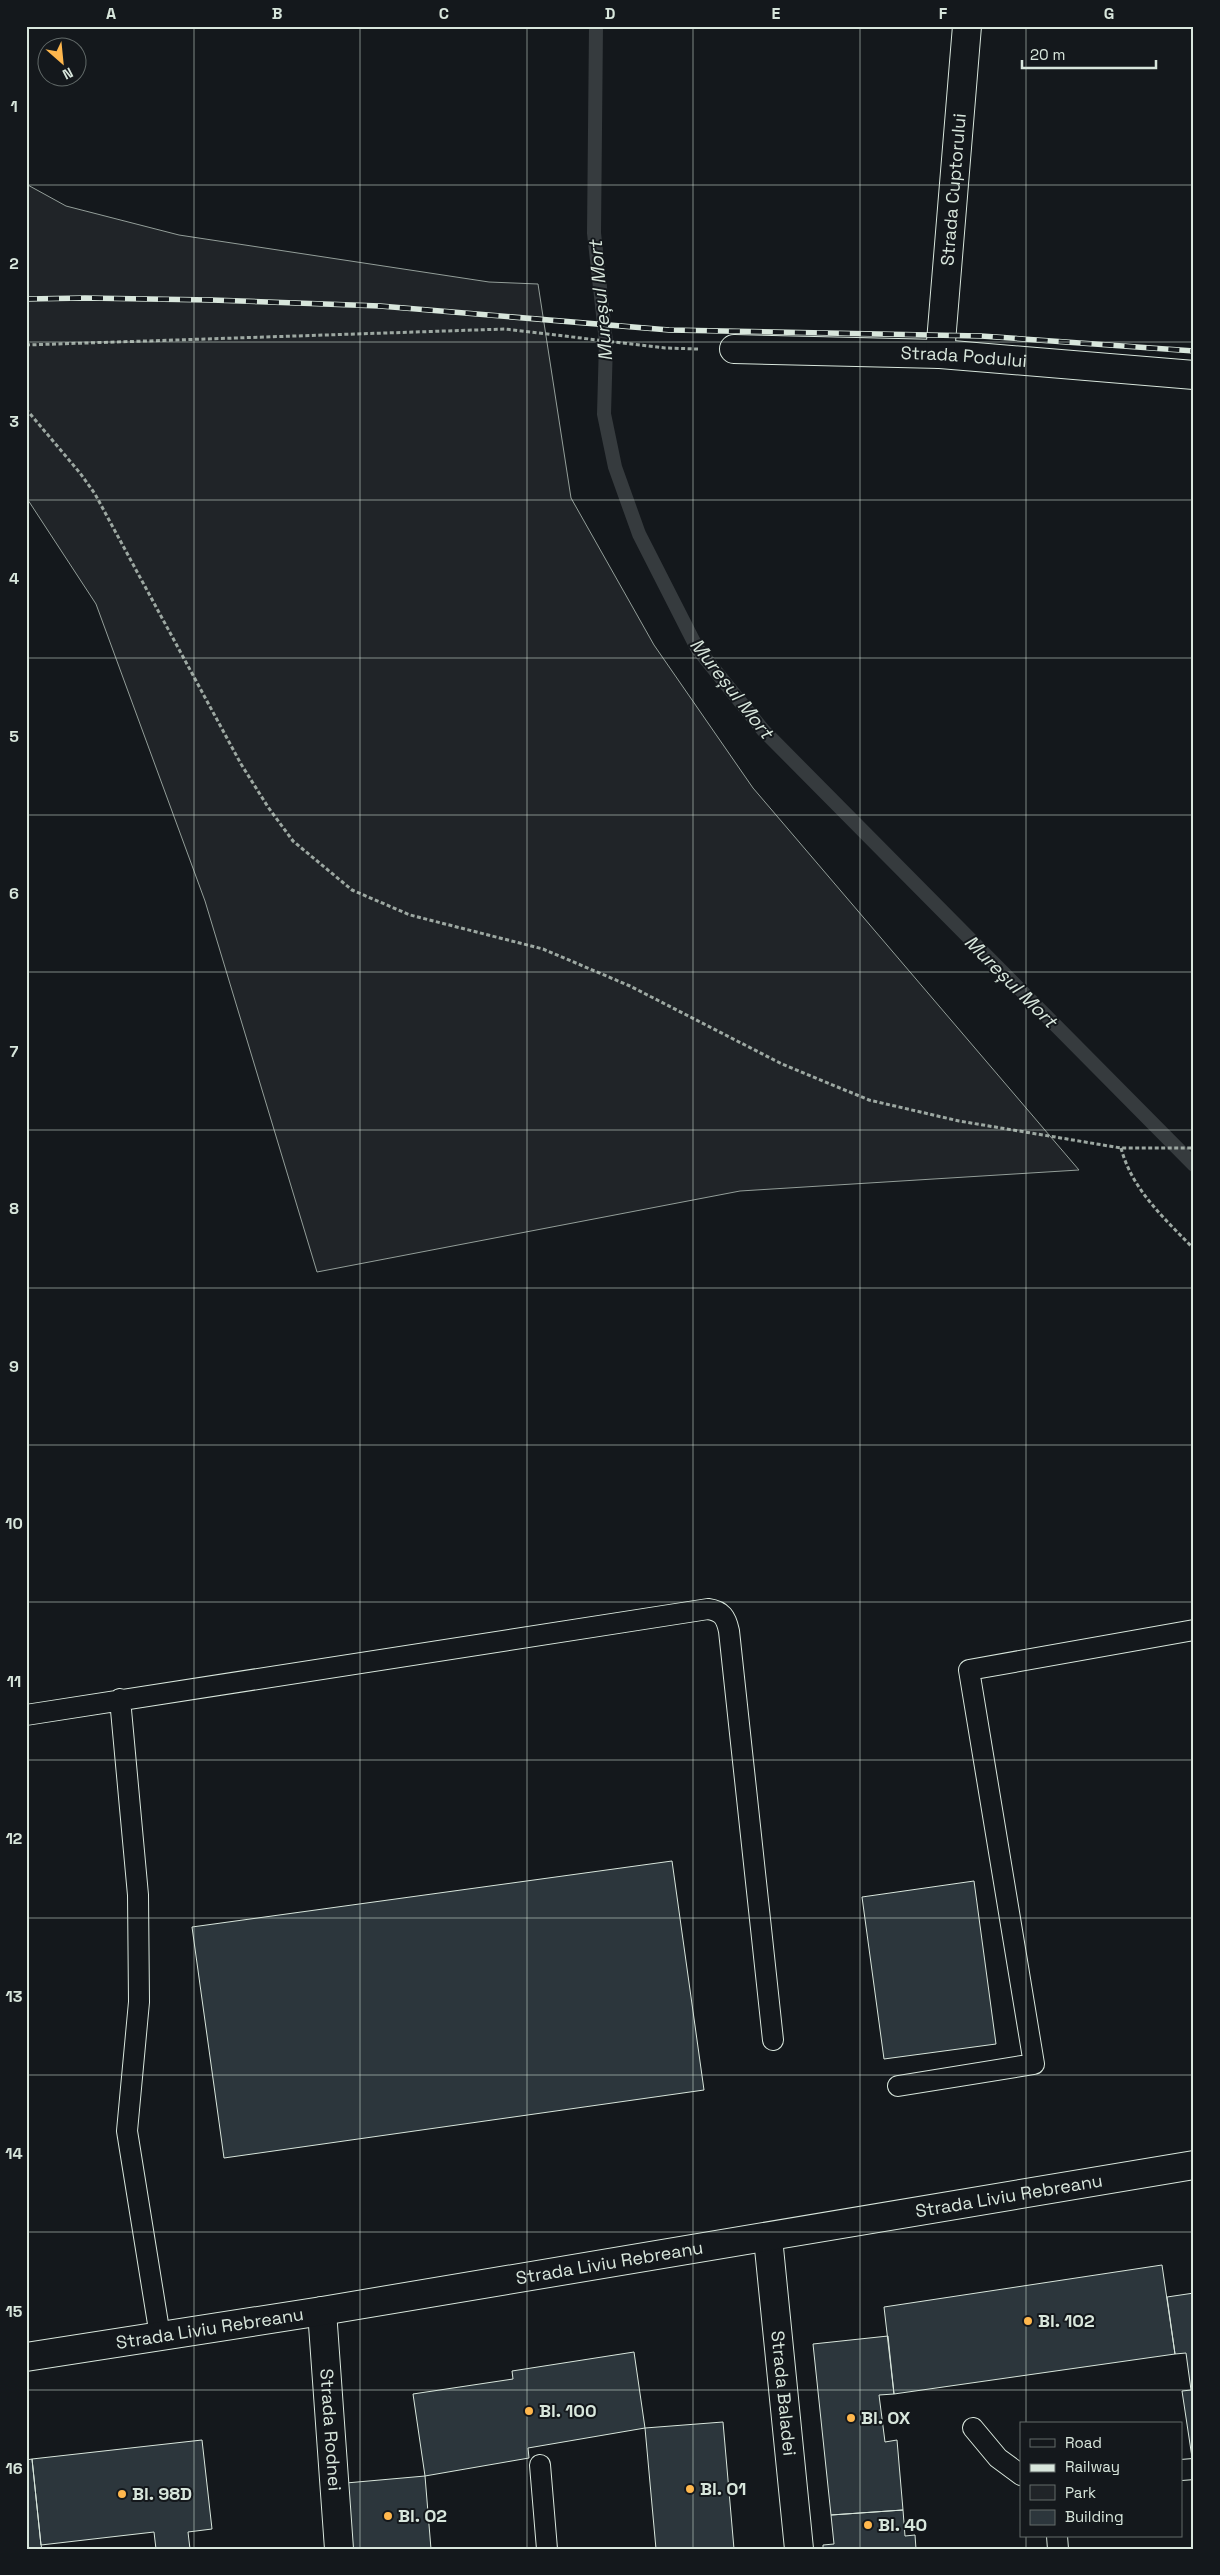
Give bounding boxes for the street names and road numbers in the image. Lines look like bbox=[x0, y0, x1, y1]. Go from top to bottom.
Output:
street label: Strada Cuptorului bbox=[935, 112, 971, 267]
street label: Strada Podului bbox=[900, 341, 1028, 372]
street label: Strada Liviu Rebreanu bbox=[913, 2169, 1104, 2222]
street label: Strada Liviu Rebreanu bbox=[514, 2235, 705, 2289]
street label: Strada Liviu Rebreanu bbox=[114, 2302, 305, 2354]
street label: Strada Baladei bbox=[766, 2329, 802, 2457]
street label: Strada Rodnei bbox=[315, 2368, 347, 2492]

